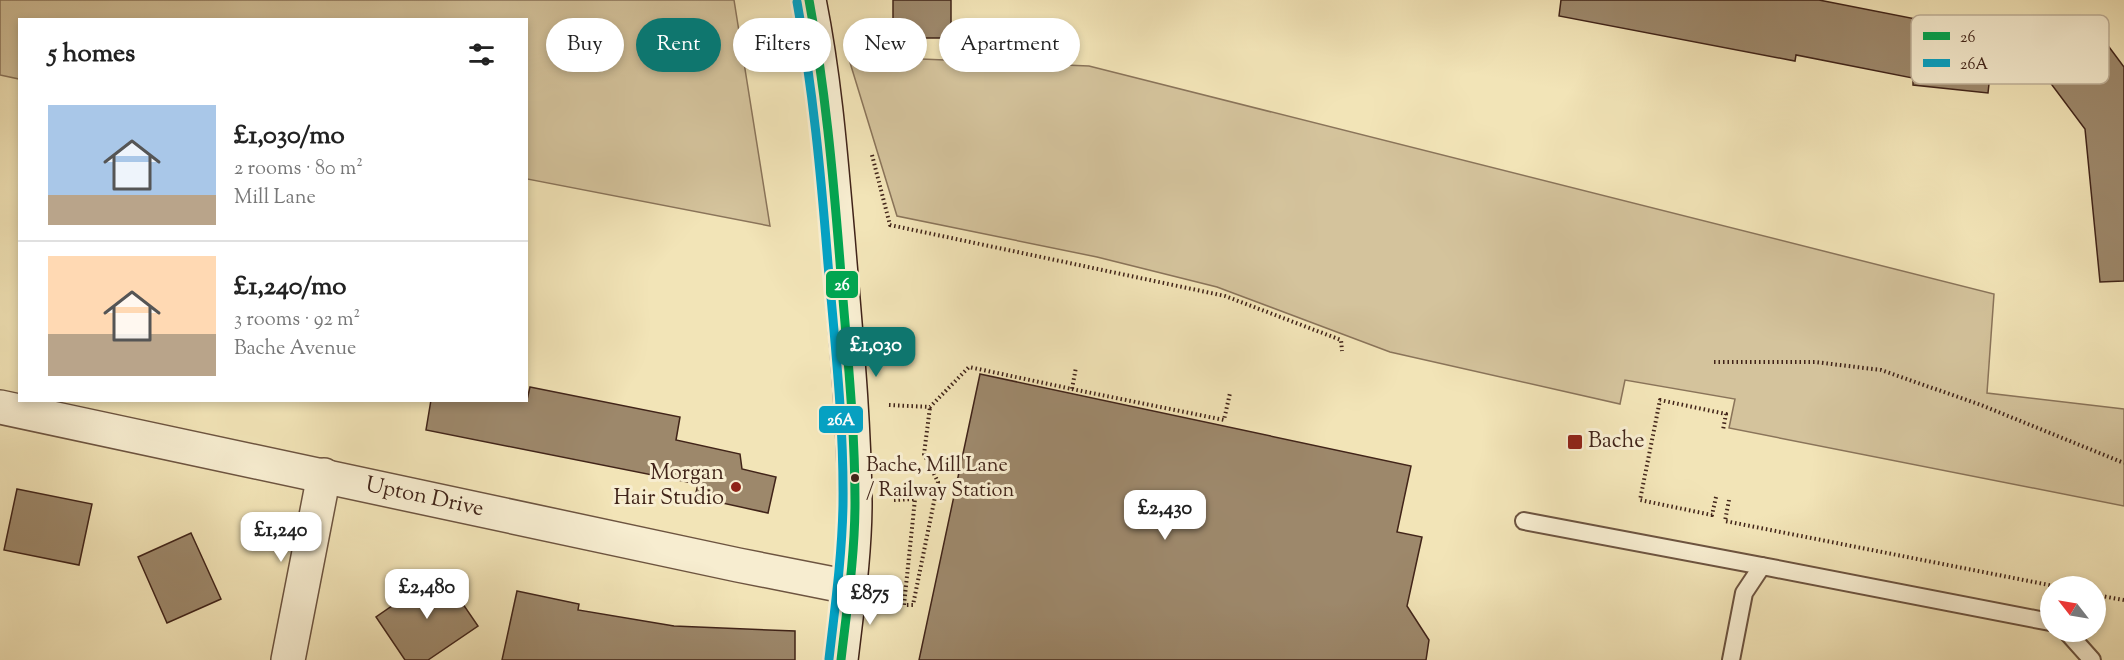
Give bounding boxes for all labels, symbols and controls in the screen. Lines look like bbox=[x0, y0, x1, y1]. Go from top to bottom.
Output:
legend bbox=[1911, 15, 2109, 84]
chip: Buy bbox=[546, 18, 624, 72]
chip: Rent bbox=[636, 18, 721, 72]
chip: Filters bbox=[733, 18, 831, 72]
chip: New bbox=[843, 18, 927, 72]
chip: Apartment bbox=[939, 18, 1080, 72]
text: 26 bbox=[1960, 27, 1975, 50]
text: 5 homes bbox=[48, 36, 135, 73]
icon: filters bbox=[465, 38, 498, 71]
text: 26A bbox=[1960, 54, 1988, 77]
text: £1,030/mo bbox=[234, 118, 345, 155]
icon: home bbox=[96, 129, 168, 201]
text: 2 rooms · 80 m² bbox=[234, 155, 363, 184]
text: Mill Lane bbox=[234, 184, 316, 213]
text: £1,240/mo bbox=[234, 269, 347, 306]
line badge: 26 bbox=[825, 270, 859, 299]
text: 26 bbox=[834, 275, 850, 298]
icon: home bbox=[96, 280, 168, 352]
text: 3 rooms · 92 m² bbox=[234, 306, 360, 335]
pin: £1,030 bbox=[827, 327, 925, 378]
text: £1,030 bbox=[850, 332, 902, 361]
text: Bache Avenue bbox=[234, 335, 356, 364]
line badge: 26A bbox=[818, 405, 864, 434]
text: 26A bbox=[827, 410, 855, 433]
place label: Bache bbox=[1588, 426, 1644, 458]
marker: Bache bbox=[1566, 433, 1584, 451]
place label: Bache, Mill Lane / Railway Station bbox=[866, 452, 1014, 506]
place label: Morgan Hair Studio bbox=[613, 458, 724, 515]
street label: Upton Drive bbox=[362, 470, 487, 526]
marker: Bache, Mill Lane / Railway Station bbox=[849, 472, 861, 484]
marker: Morgan Hair Studio bbox=[729, 480, 743, 494]
pin: £2,430 bbox=[1116, 490, 1214, 541]
text: £2,430 bbox=[1138, 495, 1192, 524]
pin: £1,240 bbox=[232, 512, 330, 563]
text: £1,240 bbox=[255, 517, 307, 546]
pin: £2,480 bbox=[378, 569, 476, 620]
text: £2,480 bbox=[399, 574, 455, 603]
pin: £875 bbox=[834, 575, 906, 626]
north arrow bbox=[2040, 576, 2106, 642]
map controls bbox=[2040, 576, 2106, 642]
text: £875 bbox=[851, 580, 889, 609]

